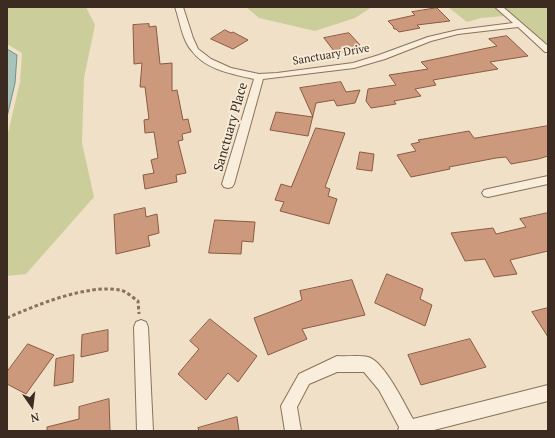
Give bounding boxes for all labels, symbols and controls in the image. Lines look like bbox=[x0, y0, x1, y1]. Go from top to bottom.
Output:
street label: Sanctuary Drive bbox=[291, 42, 371, 68]
street label: Sanctuary Place bbox=[211, 81, 251, 173]
north arrow bbox=[12, 386, 52, 426]
text: N bbox=[29, 410, 41, 425]

